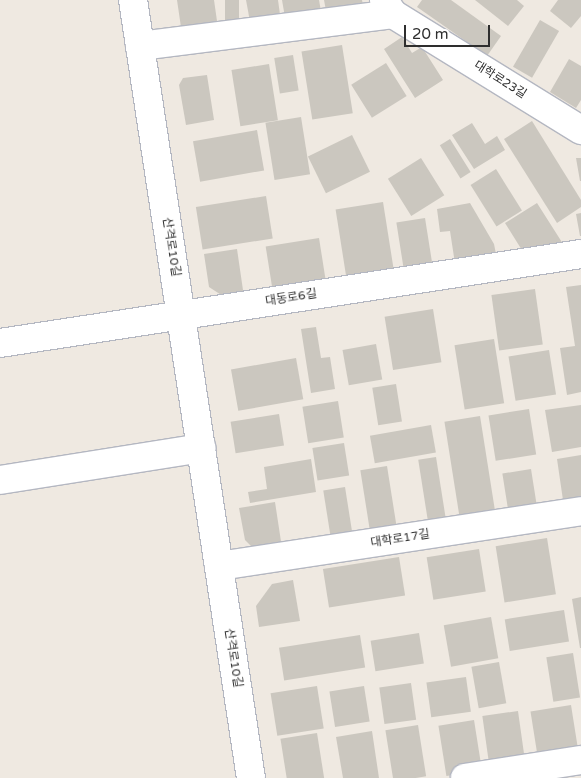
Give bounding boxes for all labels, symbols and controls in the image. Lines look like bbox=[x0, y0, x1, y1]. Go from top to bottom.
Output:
scale bar bbox=[406, 15, 492, 47]
text: 20 m bbox=[412, 25, 449, 43]
street label: 대학로23길 bbox=[471, 58, 529, 102]
street label: 산격로10길 bbox=[159, 217, 183, 277]
street label: 대동로6길 bbox=[264, 287, 318, 309]
street label: 대학로17길 bbox=[370, 527, 430, 551]
street label: 산격로10길 bbox=[221, 628, 245, 688]

